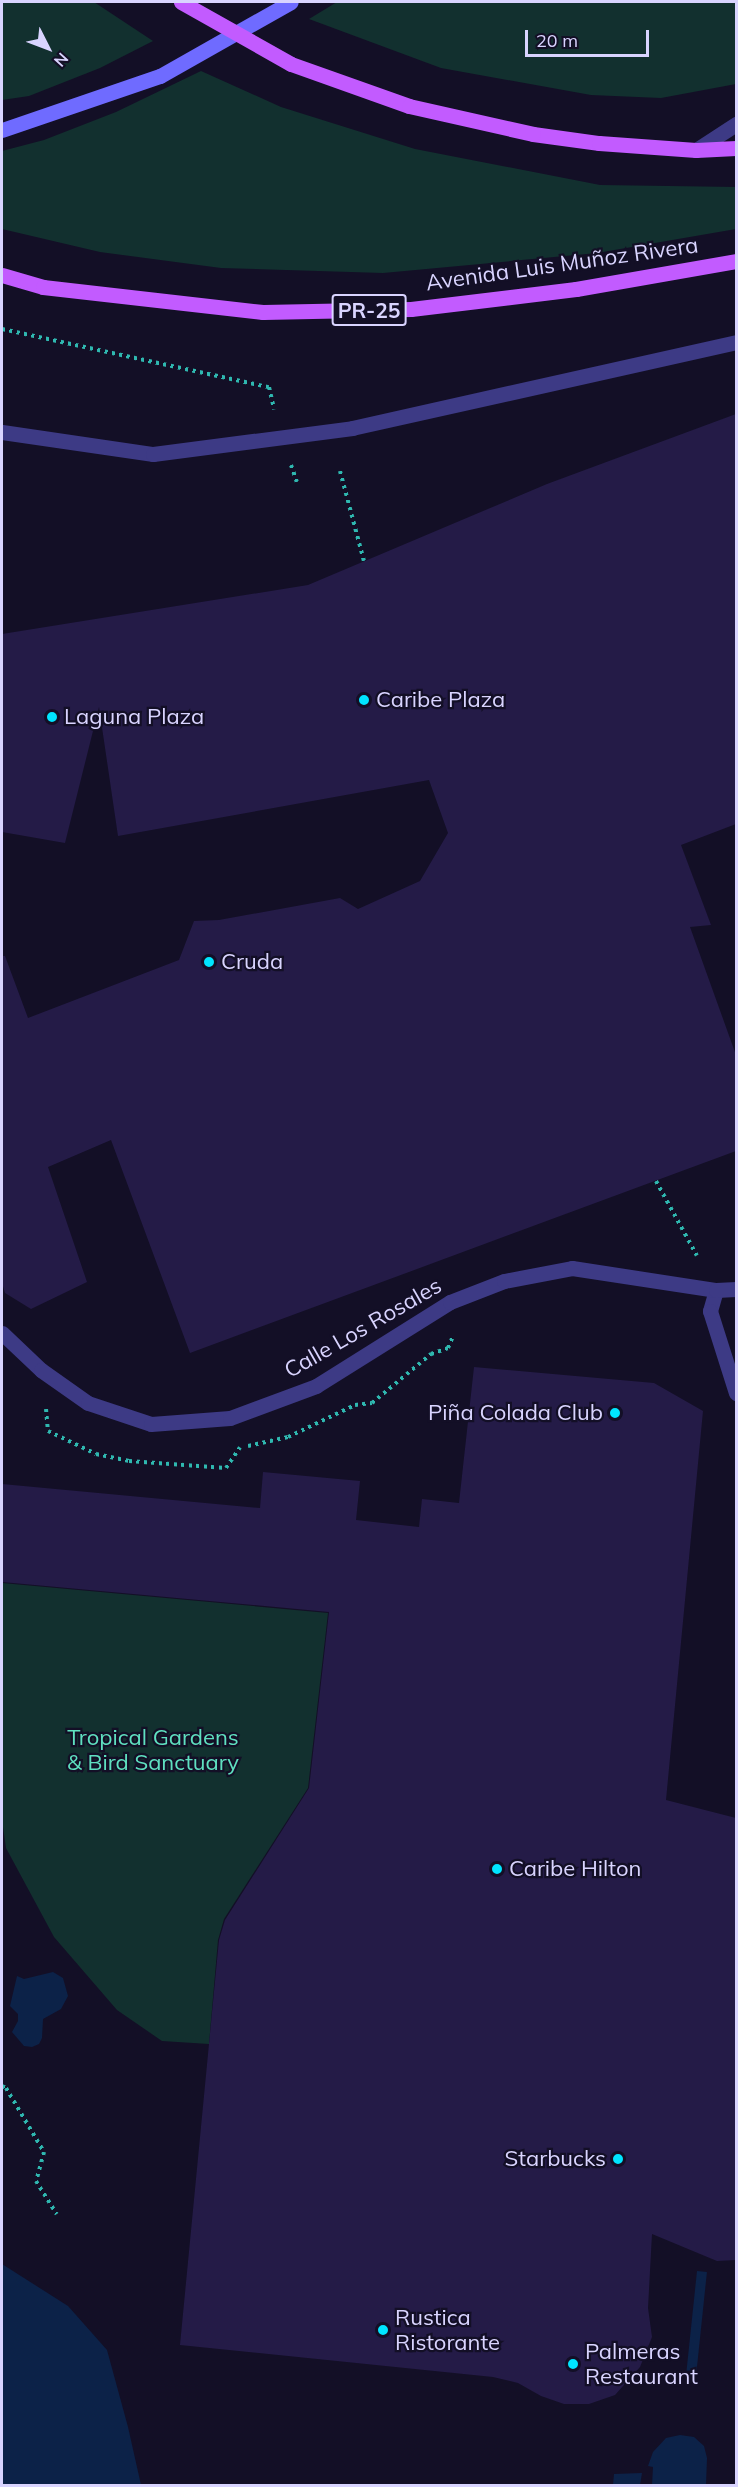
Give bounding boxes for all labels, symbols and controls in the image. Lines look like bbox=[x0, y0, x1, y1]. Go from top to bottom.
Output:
north arrow bbox=[18, 18, 78, 78]
scale bar bbox=[528, 18, 652, 56]
text: 20 m bbox=[536, 29, 578, 52]
text: N bbox=[50, 49, 73, 71]
street label: Avenida Luis Muñoz Rivera bbox=[424, 232, 700, 296]
road number: PR-25 bbox=[332, 292, 406, 328]
place label: Caribe Plaza bbox=[376, 687, 505, 713]
marker: Caribe Plaza bbox=[357, 693, 371, 707]
place label: Laguna Plaza bbox=[64, 704, 204, 730]
marker: Laguna Plaza bbox=[45, 710, 59, 724]
place label: Cruda bbox=[221, 949, 283, 975]
marker: Cruda bbox=[202, 955, 216, 969]
street label: Calle Los Rosales bbox=[280, 1272, 446, 1384]
place label: Piña Colada Club bbox=[428, 1400, 603, 1426]
marker: Piña Colada Club bbox=[608, 1406, 622, 1420]
park label: Tropical Gardens & Bird Sanctuary bbox=[67, 1724, 239, 1776]
place label: Caribe Hilton bbox=[509, 1856, 641, 1882]
marker: Caribe Hilton bbox=[490, 1862, 504, 1876]
place label: Starbucks bbox=[505, 2146, 606, 2172]
marker: Starbucks bbox=[611, 2152, 625, 2166]
place label: Rustica Ristorante bbox=[395, 2304, 500, 2356]
marker: Rustica Ristorante bbox=[376, 2323, 390, 2337]
place label: Palmeras Restaurant bbox=[585, 2338, 698, 2390]
marker: Palmeras Restaurant bbox=[566, 2357, 580, 2371]

